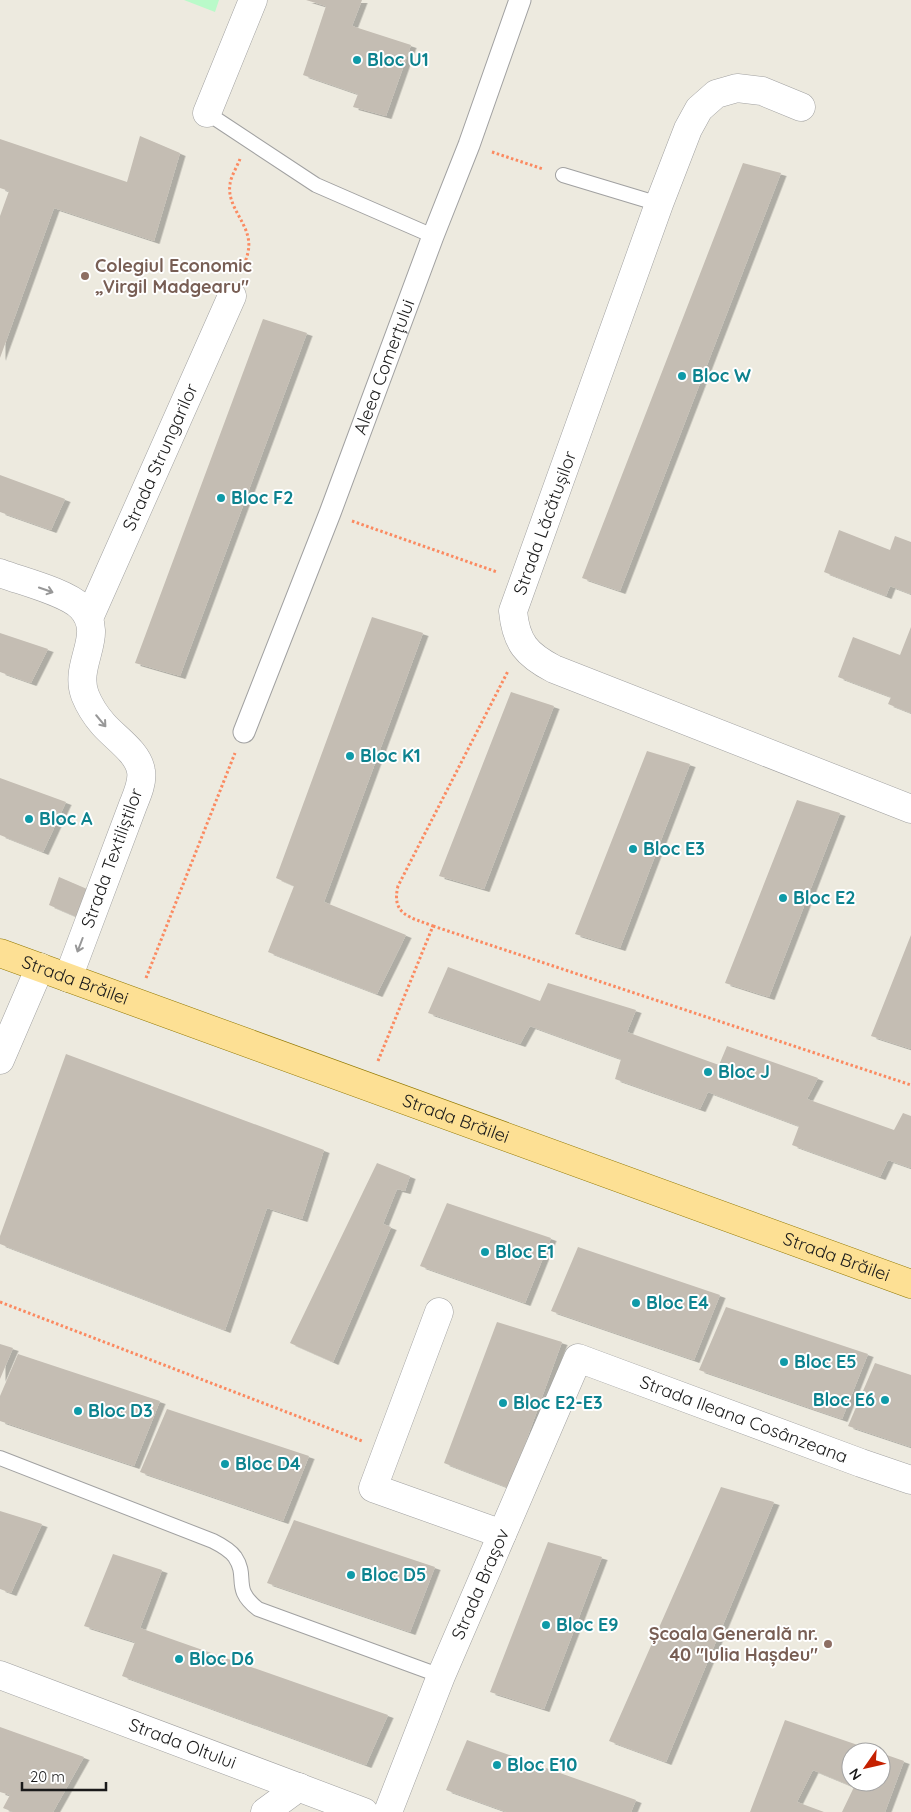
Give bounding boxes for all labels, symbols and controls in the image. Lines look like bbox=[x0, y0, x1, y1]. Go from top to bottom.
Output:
place label: Bloc U1 bbox=[367, 48, 429, 71]
marker: Bloc U1 bbox=[351, 54, 363, 66]
place label: Colegiul Economic „Virgil Madgearu" bbox=[95, 254, 252, 298]
marker: Colegiul Economic „Virgil Madgearu" bbox=[79, 270, 91, 282]
street label: Aleea Comerțului bbox=[348, 296, 419, 438]
place label: Bloc W bbox=[692, 364, 751, 387]
marker: Bloc W bbox=[676, 370, 688, 382]
street label: Strada Strungarilor bbox=[117, 380, 203, 534]
street label: Strada Lăcătușilor bbox=[508, 448, 581, 598]
place label: Bloc F2 bbox=[231, 486, 293, 509]
marker: Bloc F2 bbox=[215, 492, 227, 504]
one-way arrow bbox=[38, 585, 54, 595]
one-way arrow bbox=[95, 714, 106, 727]
place label: Bloc K1 bbox=[360, 744, 421, 767]
marker: Bloc K1 bbox=[344, 750, 356, 762]
street label: Strada Textiliștilor bbox=[76, 785, 148, 931]
place label: Bloc A bbox=[39, 807, 93, 830]
marker: Bloc A bbox=[23, 813, 35, 825]
place label: Bloc E3 bbox=[643, 837, 705, 860]
marker: Bloc E3 bbox=[627, 843, 639, 855]
place label: Bloc E2 bbox=[793, 886, 856, 909]
marker: Bloc E2 bbox=[777, 892, 789, 904]
one-way arrow bbox=[75, 937, 84, 952]
street label: Strada Brăilei bbox=[19, 950, 132, 1010]
place label: Bloc J bbox=[718, 1060, 770, 1083]
marker: Bloc J bbox=[702, 1066, 714, 1078]
street label: Strada Brăilei bbox=[400, 1088, 513, 1148]
street label: Strada Brăilei bbox=[780, 1227, 893, 1286]
place label: Bloc E1 bbox=[495, 1240, 554, 1263]
marker: Bloc E1 bbox=[479, 1246, 491, 1258]
place label: Bloc E4 bbox=[646, 1291, 709, 1314]
marker: Bloc E4 bbox=[630, 1297, 642, 1309]
place label: Bloc E5 bbox=[794, 1350, 857, 1373]
marker: Bloc E5 bbox=[778, 1356, 790, 1368]
street label: Strada Ileana Cosânzeana bbox=[637, 1370, 851, 1468]
place label: Bloc E6 bbox=[813, 1388, 875, 1411]
place label: Bloc E2-E3 bbox=[513, 1391, 603, 1414]
marker: Bloc E6 bbox=[879, 1394, 891, 1406]
marker: Bloc E2-E3 bbox=[497, 1397, 509, 1409]
place label: Bloc D3 bbox=[88, 1399, 153, 1422]
marker: Bloc D3 bbox=[72, 1405, 84, 1417]
place label: Bloc D4 bbox=[235, 1452, 301, 1475]
marker: Bloc D4 bbox=[219, 1458, 231, 1470]
street label: Strada Brașov bbox=[446, 1525, 514, 1643]
place label: Bloc D5 bbox=[361, 1563, 426, 1586]
marker: Bloc D5 bbox=[345, 1569, 357, 1581]
place label: Bloc E9 bbox=[556, 1613, 619, 1636]
marker: Bloc E9 bbox=[540, 1619, 552, 1631]
place label: Școala Generală nr. 40 "Iulia Hașdeu" bbox=[649, 1622, 818, 1667]
marker: Școala Generală nr. 40 "Iulia Hașdeu" bbox=[822, 1638, 834, 1650]
place label: Bloc D6 bbox=[189, 1647, 254, 1670]
marker: Bloc D6 bbox=[173, 1653, 185, 1665]
street label: Strada Oltului bbox=[126, 1713, 240, 1774]
north arrow bbox=[841, 1742, 891, 1792]
place label: Bloc E10 bbox=[507, 1753, 577, 1776]
marker: Bloc E10 bbox=[491, 1759, 503, 1771]
scale bar bbox=[22, 1760, 106, 1792]
text: N bbox=[845, 1765, 866, 1784]
text: 20 m bbox=[30, 1767, 65, 1786]

